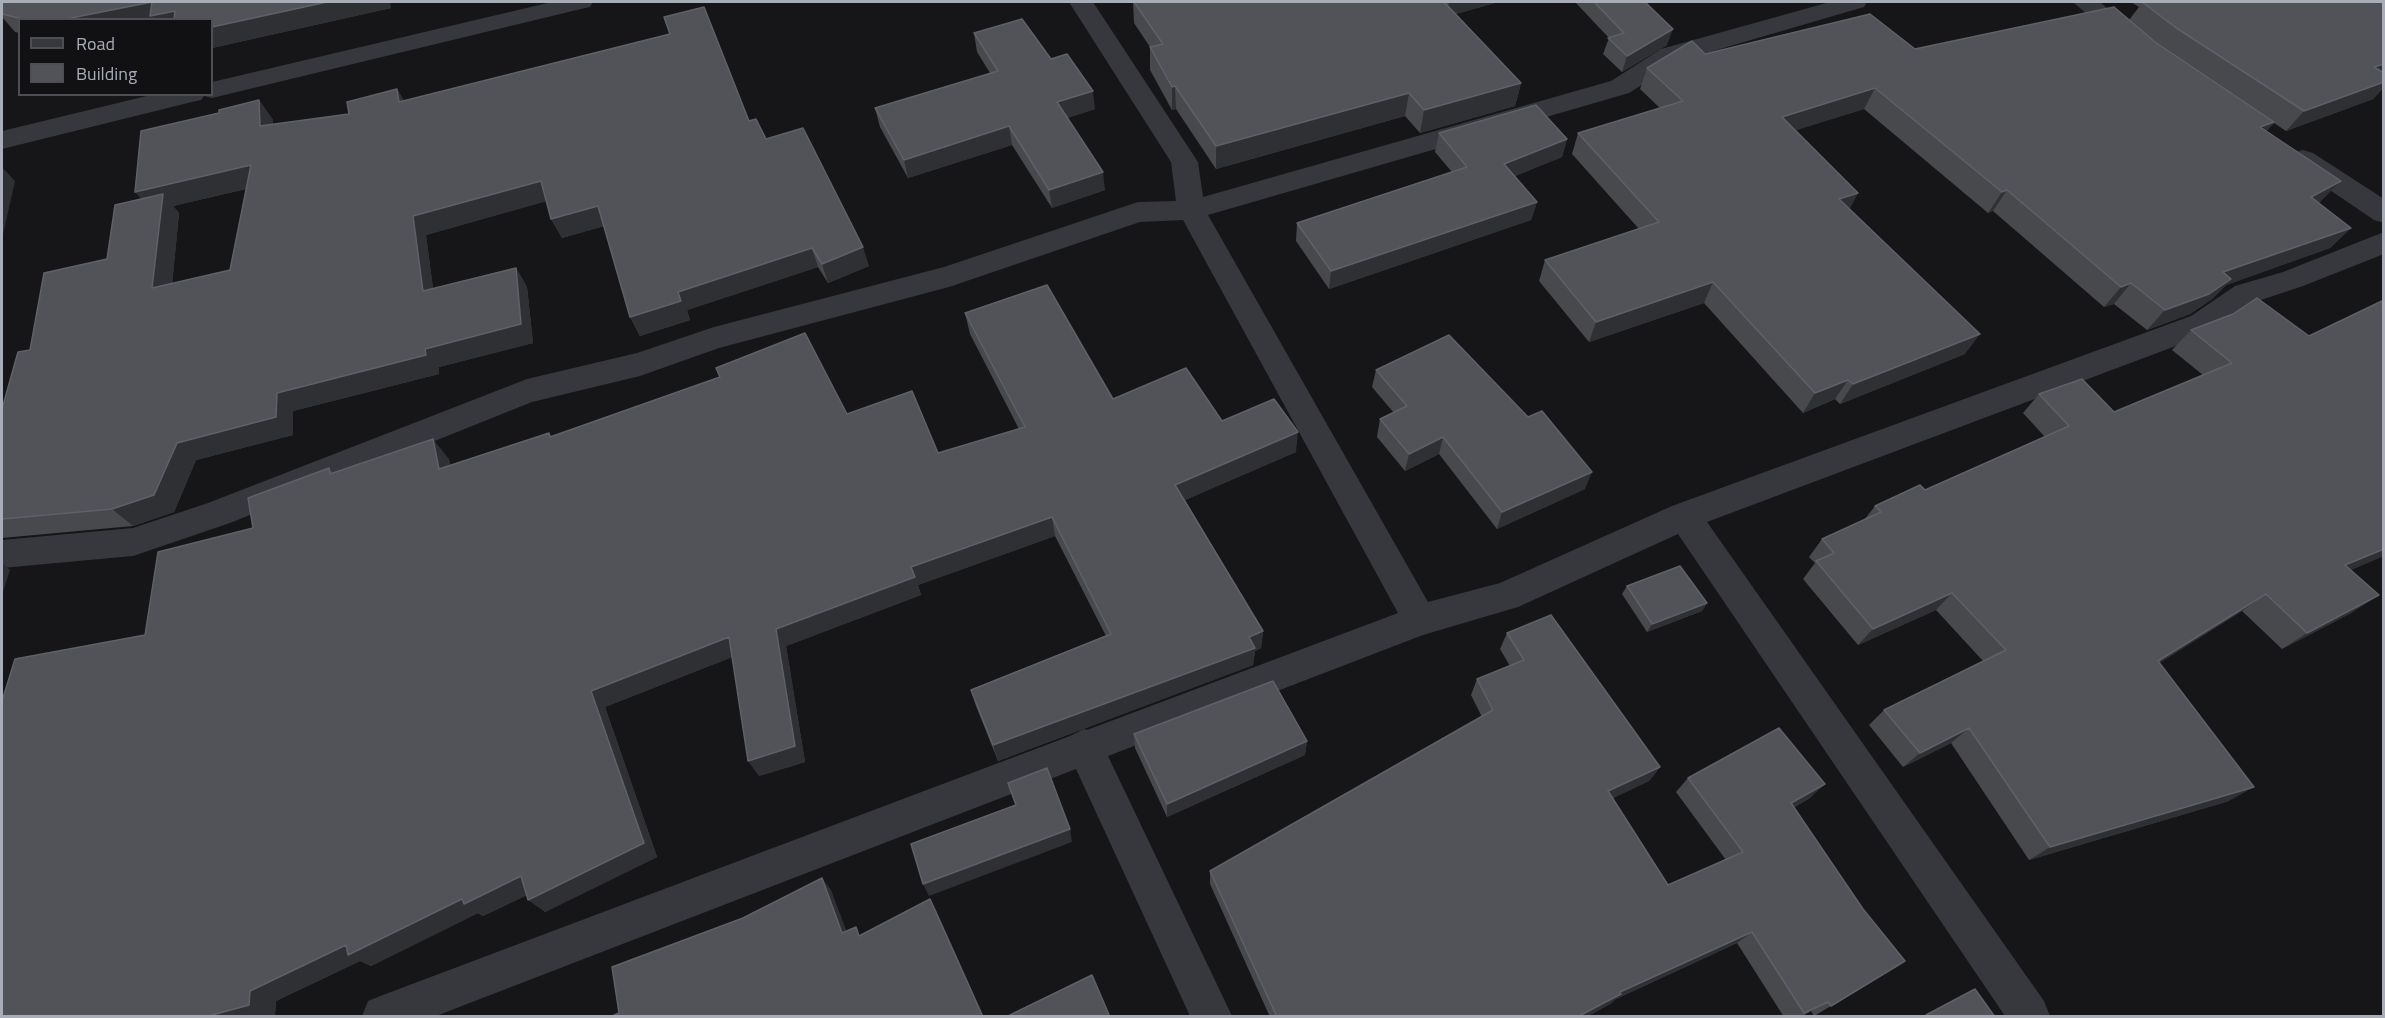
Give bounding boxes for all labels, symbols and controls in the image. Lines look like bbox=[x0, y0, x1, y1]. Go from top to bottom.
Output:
legend bbox=[18, 18, 213, 96]
text: Road bbox=[76, 30, 115, 57]
text: Building bbox=[76, 60, 137, 87]

